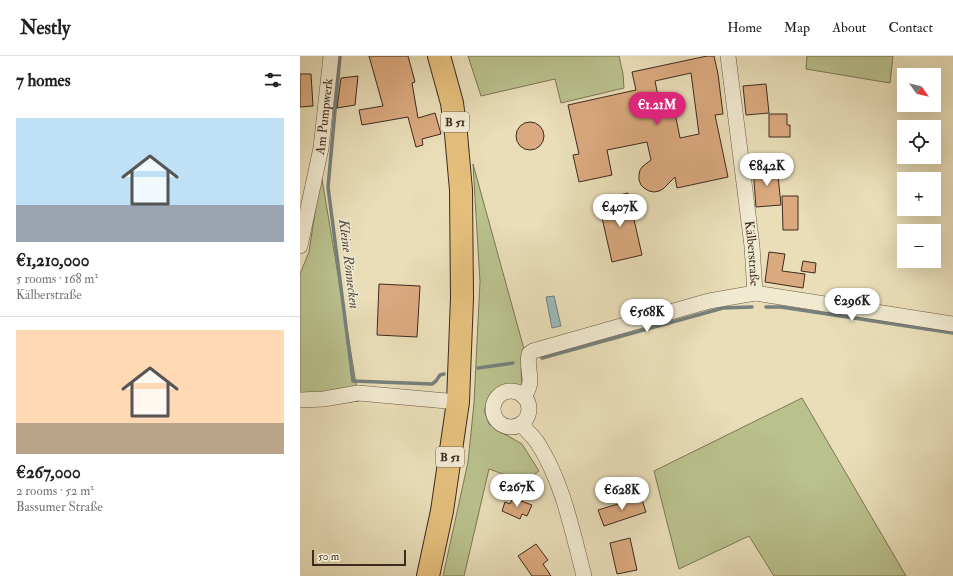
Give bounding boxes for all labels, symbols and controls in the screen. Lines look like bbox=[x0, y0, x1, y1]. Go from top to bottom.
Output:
text: Nestly bbox=[20, 16, 70, 40]
text: Home bbox=[727, 19, 762, 36]
text: Map bbox=[784, 19, 810, 36]
text: About bbox=[832, 19, 866, 36]
text: Contact bbox=[888, 19, 933, 36]
north arrow bbox=[897, 68, 941, 112]
map controls bbox=[897, 68, 941, 268]
icon: filters bbox=[262, 69, 284, 91]
text: 7 homes bbox=[16, 70, 71, 91]
street label: Am Pumpwerk bbox=[312, 77, 337, 157]
pin: €1.21M bbox=[624, 92, 690, 126]
text: €1.21M bbox=[638, 97, 676, 113]
road number: B 51 bbox=[441, 112, 469, 132]
button: locate bbox=[897, 120, 941, 164]
icon: home bbox=[114, 144, 186, 216]
pin: €842K bbox=[739, 153, 795, 187]
text: €842K bbox=[749, 158, 785, 174]
button: + bbox=[897, 172, 941, 216]
pin: €407K bbox=[592, 194, 648, 228]
text: €407K bbox=[602, 199, 638, 215]
water label: Kleine Rönnecken bbox=[335, 217, 363, 310]
street label: Kälberstraße bbox=[741, 220, 763, 287]
button: − bbox=[897, 224, 941, 268]
text: €1,210,000 bbox=[16, 250, 90, 271]
text: 5 rooms · 168 m² bbox=[16, 271, 98, 287]
text: Kälberstraße bbox=[16, 287, 82, 303]
pin: €296K bbox=[824, 288, 880, 322]
text: €296K bbox=[834, 293, 870, 309]
pin: €568K bbox=[619, 299, 675, 333]
text: €568K bbox=[629, 304, 665, 320]
icon: home bbox=[114, 356, 186, 428]
road number: B 51 bbox=[436, 447, 464, 467]
text: €267,000 bbox=[16, 462, 81, 483]
pin: €267K bbox=[489, 474, 545, 508]
pin: €628K bbox=[594, 477, 650, 511]
text: €267K bbox=[499, 479, 535, 495]
text: €628K bbox=[604, 482, 640, 498]
text: 2 rooms · 52 m² bbox=[16, 483, 94, 499]
text: Bassumer Straße bbox=[16, 499, 103, 515]
scale bar bbox=[312, 548, 406, 567]
text: 50 m bbox=[318, 550, 339, 563]

